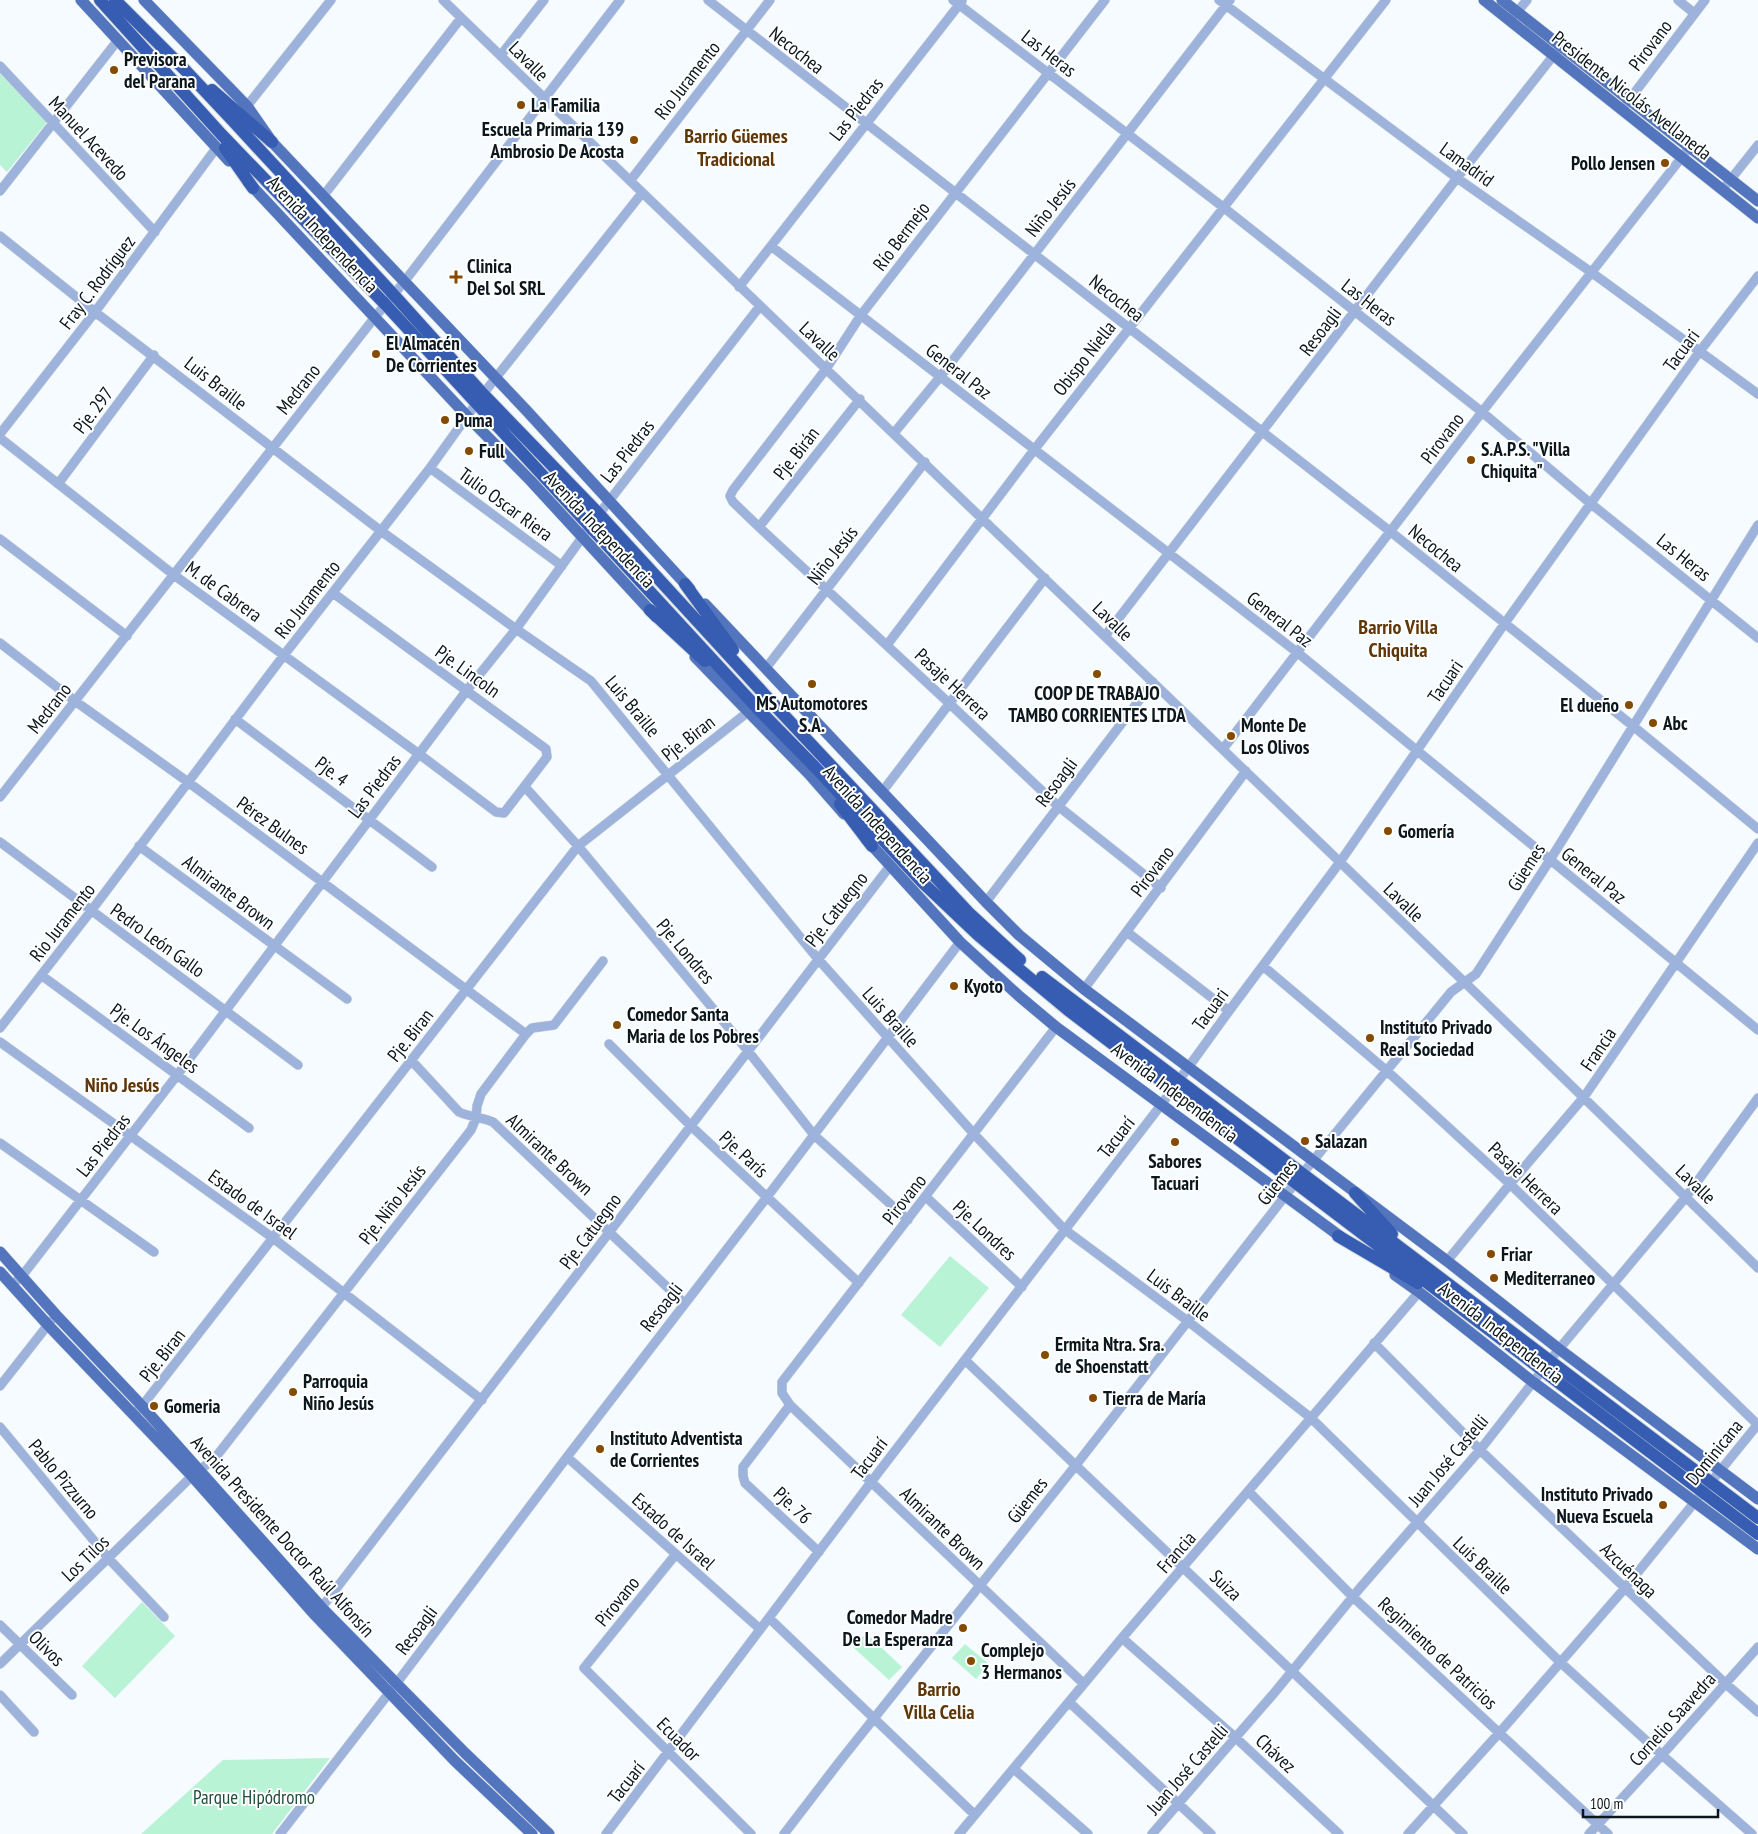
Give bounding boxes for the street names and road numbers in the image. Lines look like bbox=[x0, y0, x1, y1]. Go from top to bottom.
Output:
street label: Pirovano bbox=[1623, 15, 1677, 75]
street label: Necochea bbox=[765, 21, 829, 79]
street label: Las Heras bbox=[1017, 24, 1081, 82]
street label: Presidente Nicolás Avellaneda bbox=[1547, 25, 1717, 165]
street label: Lavalle bbox=[504, 36, 554, 86]
street label: Rio Juramento bbox=[649, 36, 725, 124]
street label: Las Piedras bbox=[824, 73, 888, 145]
street label: Manuel Acevedo bbox=[44, 91, 134, 185]
street label: Lamadrid bbox=[1435, 136, 1499, 192]
street label: Avenida Independencia bbox=[262, 170, 384, 298]
street label: Niño Jesús bbox=[1019, 173, 1081, 241]
street label: Río Bermejo bbox=[867, 197, 935, 275]
street label: Fray C. Rodríguez bbox=[54, 230, 140, 334]
street label: Necochea bbox=[1085, 269, 1149, 327]
street label: Las Heras bbox=[1337, 273, 1401, 331]
street label: Resoagli bbox=[1294, 302, 1346, 360]
street label: Lavalle bbox=[795, 316, 845, 366]
street label: Obispo Niella bbox=[1047, 316, 1121, 400]
street label: Tacuari bbox=[1658, 324, 1704, 376]
street label: General Paz bbox=[921, 338, 997, 404]
street label: Luis Braille bbox=[180, 351, 252, 415]
street label: Medrano bbox=[271, 359, 325, 419]
street label: Pje. 297 bbox=[68, 382, 118, 438]
street label: Pirovano bbox=[1415, 408, 1469, 468]
street label: Las Piedras bbox=[595, 415, 659, 487]
street label: Pje. Birán bbox=[768, 422, 824, 484]
street label: Tulio Oscar Riera bbox=[454, 462, 558, 546]
street label: Avenida Independencia bbox=[539, 465, 661, 593]
street label: Necochea bbox=[1404, 519, 1468, 577]
street label: Niño Jesús bbox=[801, 521, 863, 589]
street label: Las Heras bbox=[1652, 528, 1716, 586]
street label: M. de Cabrera bbox=[181, 555, 267, 627]
street label: Rio Juramento bbox=[269, 555, 345, 643]
street label: General Paz bbox=[1242, 586, 1318, 652]
street label: Lavalle bbox=[1088, 596, 1138, 646]
street label: Pje. Lincoln bbox=[431, 639, 505, 703]
street label: Pasaje Herrera bbox=[910, 643, 996, 725]
street label: Tacuari bbox=[1422, 655, 1468, 707]
street label: Luis Braille bbox=[600, 670, 666, 742]
street label: Medrano bbox=[22, 678, 76, 738]
street label: Pje. Biran bbox=[657, 710, 719, 766]
street label: Las Piedras bbox=[342, 749, 406, 823]
street label: Pje. 4 bbox=[311, 751, 354, 791]
street label: Resoagli bbox=[1030, 753, 1082, 811]
street label: Avenida Independencia bbox=[818, 759, 938, 889]
street label: Pérez Bulnes bbox=[232, 791, 314, 859]
street label: Güemes bbox=[1502, 839, 1550, 895]
street label: Pirovano bbox=[1125, 841, 1179, 901]
street label: General Paz bbox=[1556, 841, 1632, 909]
street label: Almirante Brown bbox=[178, 849, 280, 935]
street label: Pje. Catuegno bbox=[799, 867, 873, 951]
street label: Lavalle bbox=[1379, 877, 1429, 927]
street label: Rio Juramento bbox=[24, 878, 100, 966]
street label: Pedro León Gallo bbox=[106, 898, 210, 982]
street label: Pje. Londres bbox=[652, 913, 720, 989]
street label: Luis Braille bbox=[858, 982, 924, 1052]
street label: Tacuari bbox=[1187, 983, 1233, 1035]
street label: Pje. Los Ángeles bbox=[106, 998, 204, 1078]
street label: Pje. Biran bbox=[382, 1004, 438, 1066]
street label: Francia bbox=[1575, 1023, 1621, 1075]
street label: Avenida Independencia bbox=[1107, 1037, 1243, 1147]
street label: Almirante Brown bbox=[502, 1108, 598, 1200]
street label: Las Piedras bbox=[71, 1109, 135, 1181]
street label: Tacuarí bbox=[1092, 1111, 1140, 1163]
street label: Pje. París bbox=[715, 1125, 773, 1183]
street label: Pasaje Herrera bbox=[1484, 1136, 1568, 1220]
street label: Güemes bbox=[1252, 1154, 1302, 1210]
street label: Pje. Niño Jesús bbox=[353, 1159, 431, 1249]
street label: Lavalle bbox=[1671, 1159, 1721, 1209]
street label: Estado de Israel bbox=[204, 1164, 303, 1245]
street label: Pirovano bbox=[877, 1169, 931, 1229]
street label: Pje. Catuegno bbox=[554, 1188, 626, 1274]
street label: Pje. Londres bbox=[948, 1195, 1022, 1265]
street label: Luis Braille bbox=[1143, 1263, 1215, 1327]
street label: Avenida Independencia bbox=[1434, 1276, 1568, 1388]
street label: Resoagli bbox=[635, 1278, 687, 1336]
street label: Pje. Biran bbox=[134, 1324, 190, 1386]
street label: Juan José Castelli bbox=[1402, 1409, 1493, 1511]
street label: Dominicana bbox=[1680, 1414, 1748, 1490]
street label: Avenida Presidente Doctor Raúl Alfonsín bbox=[186, 1430, 380, 1642]
street label: Tacuarí bbox=[845, 1432, 893, 1484]
street label: Pablo Pizzurno bbox=[24, 1434, 104, 1524]
street label: Güemes bbox=[1002, 1472, 1052, 1528]
street label: Pje. 76 bbox=[769, 1481, 817, 1529]
street label: Almirante Brown bbox=[895, 1481, 991, 1575]
street label: Estado de Israel bbox=[627, 1487, 721, 1575]
street label: Francia bbox=[1151, 1526, 1201, 1578]
street label: Los Tilos bbox=[56, 1530, 114, 1586]
street label: Luis Braille bbox=[1448, 1531, 1518, 1599]
street label: Azcuénaga bbox=[1596, 1537, 1662, 1603]
street label: Suiza bbox=[1205, 1564, 1247, 1606]
street label: Pirovano bbox=[590, 1571, 644, 1631]
street label: Regimiento de Patricios bbox=[1373, 1592, 1503, 1714]
street label: Resoagli bbox=[390, 1601, 442, 1659]
street label: Olivos bbox=[24, 1625, 70, 1671]
street label: Cornelio Saavedra bbox=[1624, 1667, 1720, 1771]
street label: Ecuador bbox=[652, 1712, 707, 1767]
street label: Juan José Castelli bbox=[1140, 1719, 1233, 1820]
street label: Chávez bbox=[1251, 1728, 1301, 1778]
street label: Tacuarí bbox=[602, 1756, 650, 1808]

